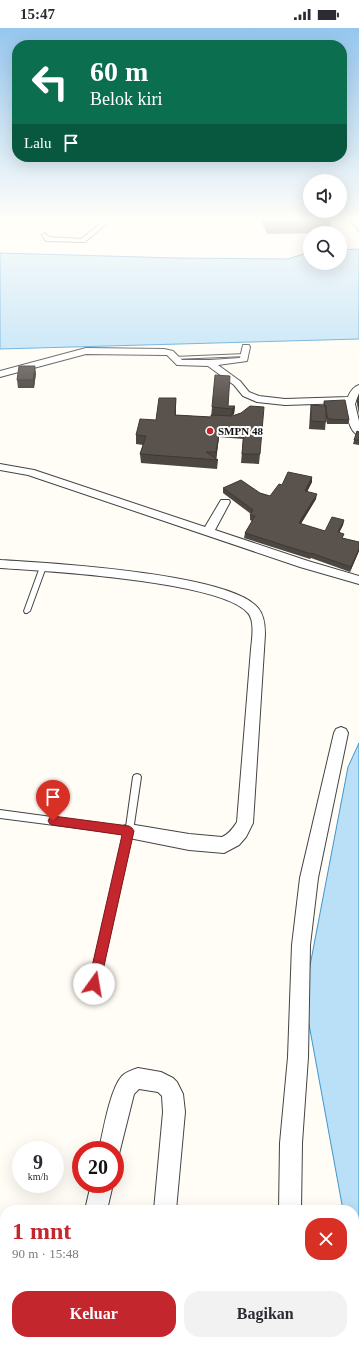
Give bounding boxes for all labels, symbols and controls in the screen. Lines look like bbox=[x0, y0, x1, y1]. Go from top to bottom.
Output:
text: 15:47 bbox=[20, 6, 55, 22]
icon: left bbox=[24, 56, 76, 108]
text: 60 m bbox=[90, 56, 148, 87]
text: Belok kiri bbox=[90, 89, 163, 109]
icon: arrive bbox=[60, 132, 82, 154]
text: Lalu bbox=[24, 135, 52, 151]
map controls bbox=[303, 174, 347, 270]
button: sound bbox=[303, 174, 347, 218]
button: search bbox=[303, 226, 347, 270]
place label: SMPN 48 bbox=[218, 425, 263, 437]
marker: SMPN 48 bbox=[205, 426, 215, 436]
pin bbox=[36, 780, 70, 821]
icon: arrive bbox=[42, 786, 64, 808]
position arrow bbox=[73, 963, 115, 1005]
speed limit sign: 20 bbox=[72, 1141, 124, 1193]
text: 9 bbox=[33, 1151, 43, 1173]
text: km/h bbox=[28, 1171, 48, 1182]
text: 1 mnt bbox=[12, 1218, 71, 1244]
button: close bbox=[305, 1218, 347, 1260]
text: 90 m · 15:48 bbox=[12, 1246, 79, 1261]
button: Keluar bbox=[12, 1291, 176, 1337]
button: Bagikan bbox=[184, 1291, 347, 1337]

